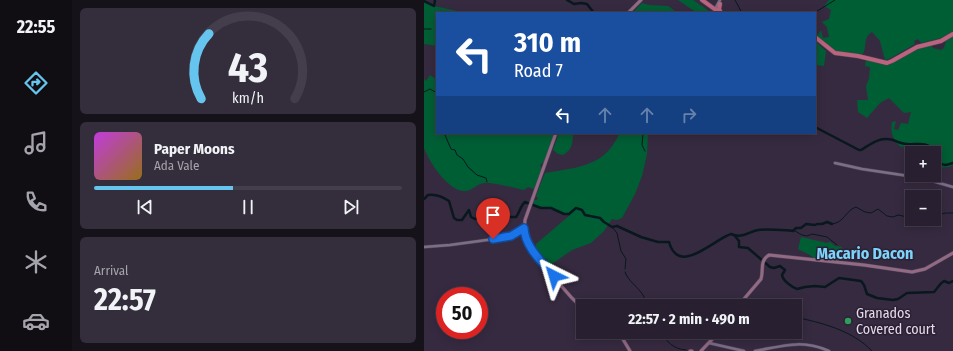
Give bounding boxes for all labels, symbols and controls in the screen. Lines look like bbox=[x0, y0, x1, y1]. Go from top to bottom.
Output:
text: 22:55 bbox=[17, 16, 55, 38]
text: 310 m bbox=[514, 26, 581, 59]
icon: left bbox=[448, 28, 500, 80]
text: 43 bbox=[228, 43, 268, 93]
text: Road 7 bbox=[514, 60, 563, 82]
icon: directions bbox=[22, 69, 50, 97]
text: km/h bbox=[232, 90, 264, 107]
icon: left bbox=[552, 104, 574, 126]
icon: ahead bbox=[594, 104, 616, 126]
icon: ahead bbox=[636, 104, 658, 126]
icon: right bbox=[678, 104, 700, 126]
icon: music bbox=[22, 129, 50, 157]
text: Paper Moons bbox=[154, 140, 235, 158]
map controls bbox=[905, 146, 941, 226]
button: + bbox=[905, 146, 941, 182]
text: Ada Vale bbox=[154, 158, 199, 173]
icon: phone bbox=[22, 188, 50, 216]
button: − bbox=[905, 190, 941, 226]
icon: previous bbox=[134, 196, 156, 218]
icon: pause bbox=[237, 196, 259, 218]
icon: next bbox=[340, 196, 362, 218]
pin bbox=[476, 198, 510, 239]
icon: arrive bbox=[482, 204, 504, 226]
district label: Macario Dacon bbox=[816, 244, 914, 263]
icon: climate bbox=[22, 248, 50, 276]
position arrow bbox=[533, 255, 575, 297]
text: Arrival bbox=[94, 263, 128, 278]
text: 22:57 bbox=[94, 282, 156, 318]
speed limit sign: 50 bbox=[436, 287, 488, 339]
place label: Granados Covered court bbox=[856, 305, 936, 338]
icon: car bbox=[22, 307, 50, 335]
text: 22:57 · 2 min · 490 m bbox=[628, 310, 750, 328]
marker: Granados Covered court bbox=[843, 316, 853, 326]

